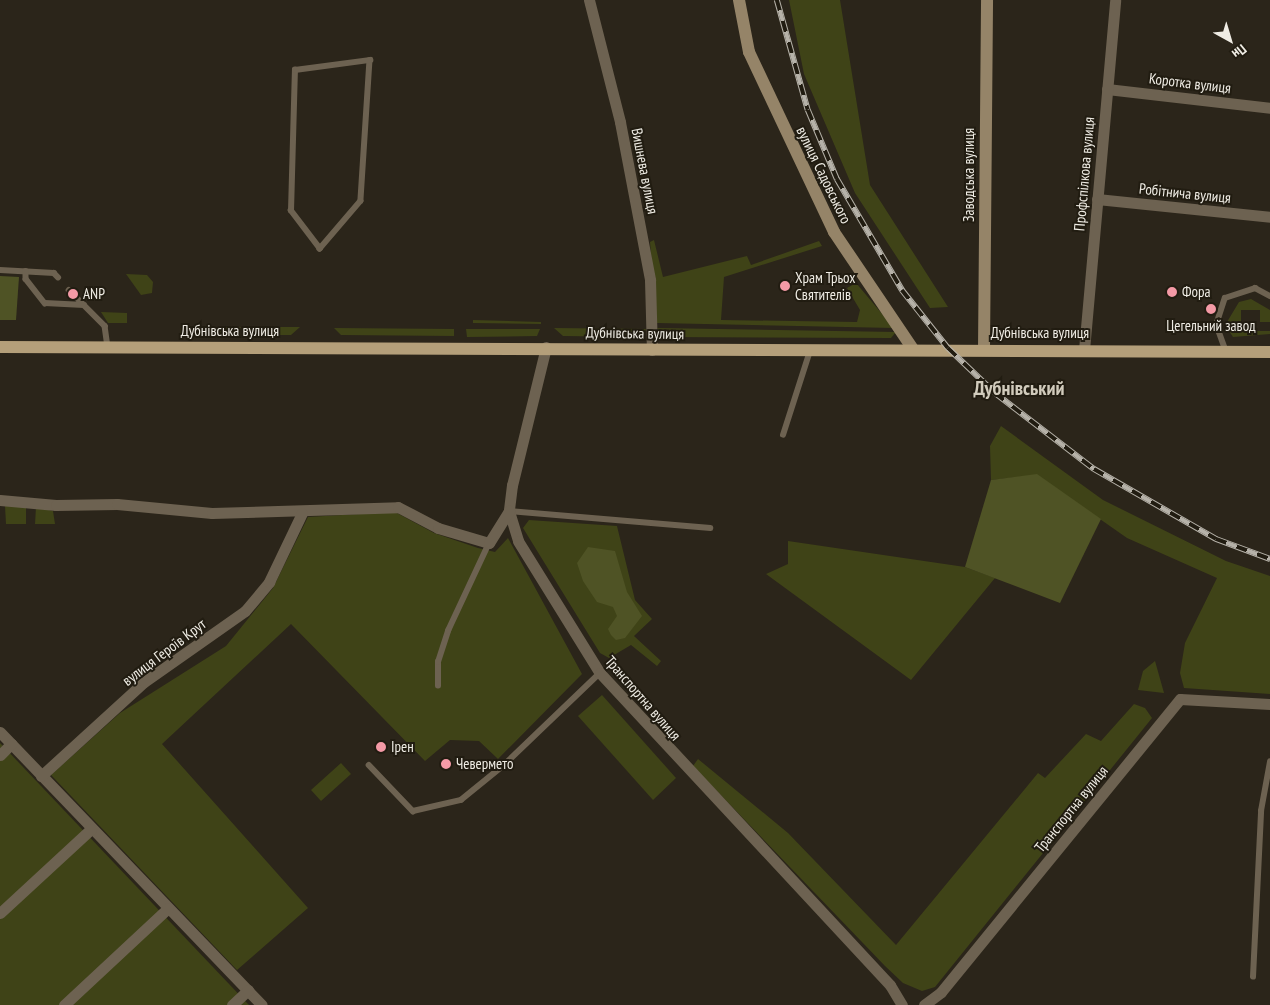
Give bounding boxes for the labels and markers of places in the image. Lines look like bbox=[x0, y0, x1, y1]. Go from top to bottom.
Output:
place label: Храм Трьох Святителів bbox=[795, 268, 856, 303]
marker: Храм Трьох Святителів bbox=[779, 280, 791, 292]
place label: Фора bbox=[1182, 283, 1210, 301]
place label: ANP bbox=[83, 285, 105, 303]
marker: Фора bbox=[1166, 286, 1178, 298]
marker: ANP bbox=[67, 288, 79, 300]
marker: Цегельний завод bbox=[1205, 303, 1217, 315]
place label: Цегельний завод bbox=[1166, 317, 1256, 335]
place label: Ірен bbox=[391, 738, 414, 756]
marker: Ірен bbox=[375, 741, 387, 753]
place label: Чевермето bbox=[456, 755, 513, 773]
marker: Чевермето bbox=[440, 758, 452, 770]

